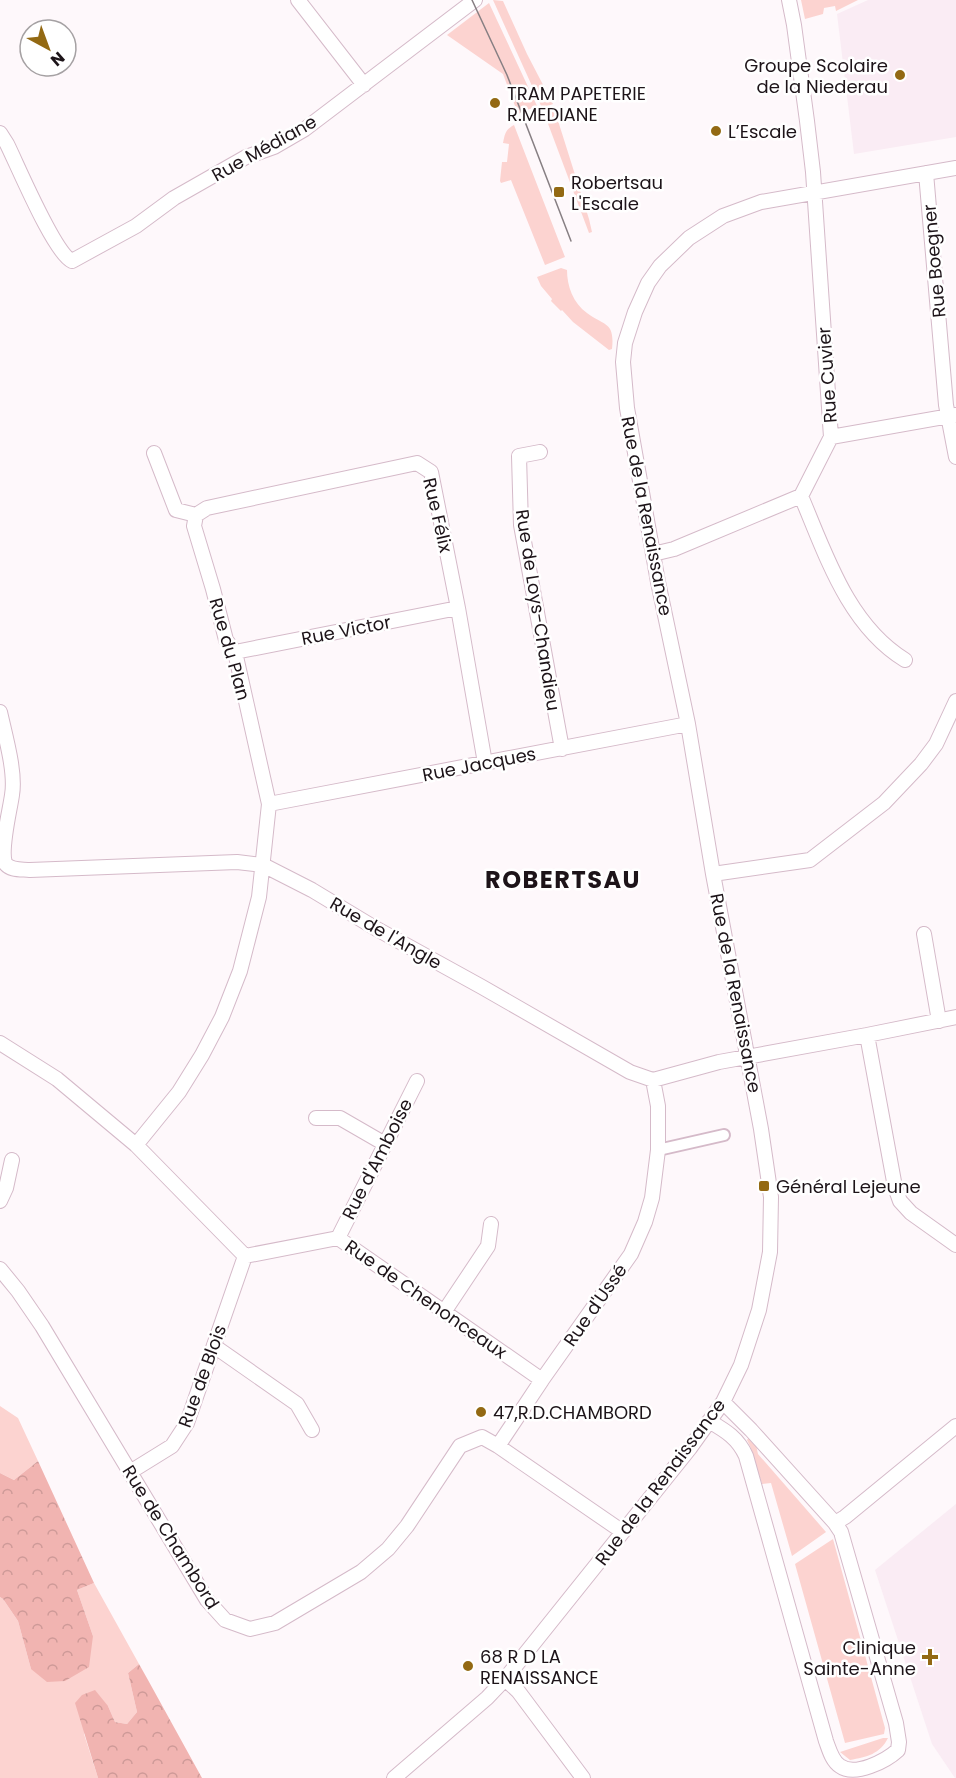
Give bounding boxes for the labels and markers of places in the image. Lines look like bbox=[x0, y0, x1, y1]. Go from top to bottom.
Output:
place label: Groupe Scolaire de la Niederau bbox=[744, 53, 888, 99]
marker: Groupe Scolaire de la Niederau bbox=[893, 68, 907, 82]
place label: TRAM PAPETERIE R.MEDIANE bbox=[507, 81, 646, 127]
marker: TRAM PAPETERIE R.MEDIANE bbox=[488, 96, 502, 110]
place label: L’Escale bbox=[728, 119, 797, 144]
marker: L’Escale bbox=[709, 124, 723, 138]
place label: Robertsau L'Escale bbox=[571, 170, 663, 216]
marker: Robertsau L'Escale bbox=[552, 185, 566, 199]
place label: Général Lejeune bbox=[776, 1174, 921, 1199]
marker: Général Lejeune bbox=[757, 1179, 771, 1193]
place label: 47,R.D.CHAMBORD bbox=[493, 1400, 652, 1425]
marker: 47,R.D.CHAMBORD bbox=[474, 1405, 488, 1419]
place label: Clinique Sainte-Anne bbox=[803, 1635, 916, 1681]
place label: 68 R D LA RENAISSANCE bbox=[480, 1644, 598, 1690]
marker: Clinique Sainte-Anne bbox=[921, 1648, 939, 1666]
marker: 68 R D LA RENAISSANCE bbox=[461, 1659, 475, 1673]

